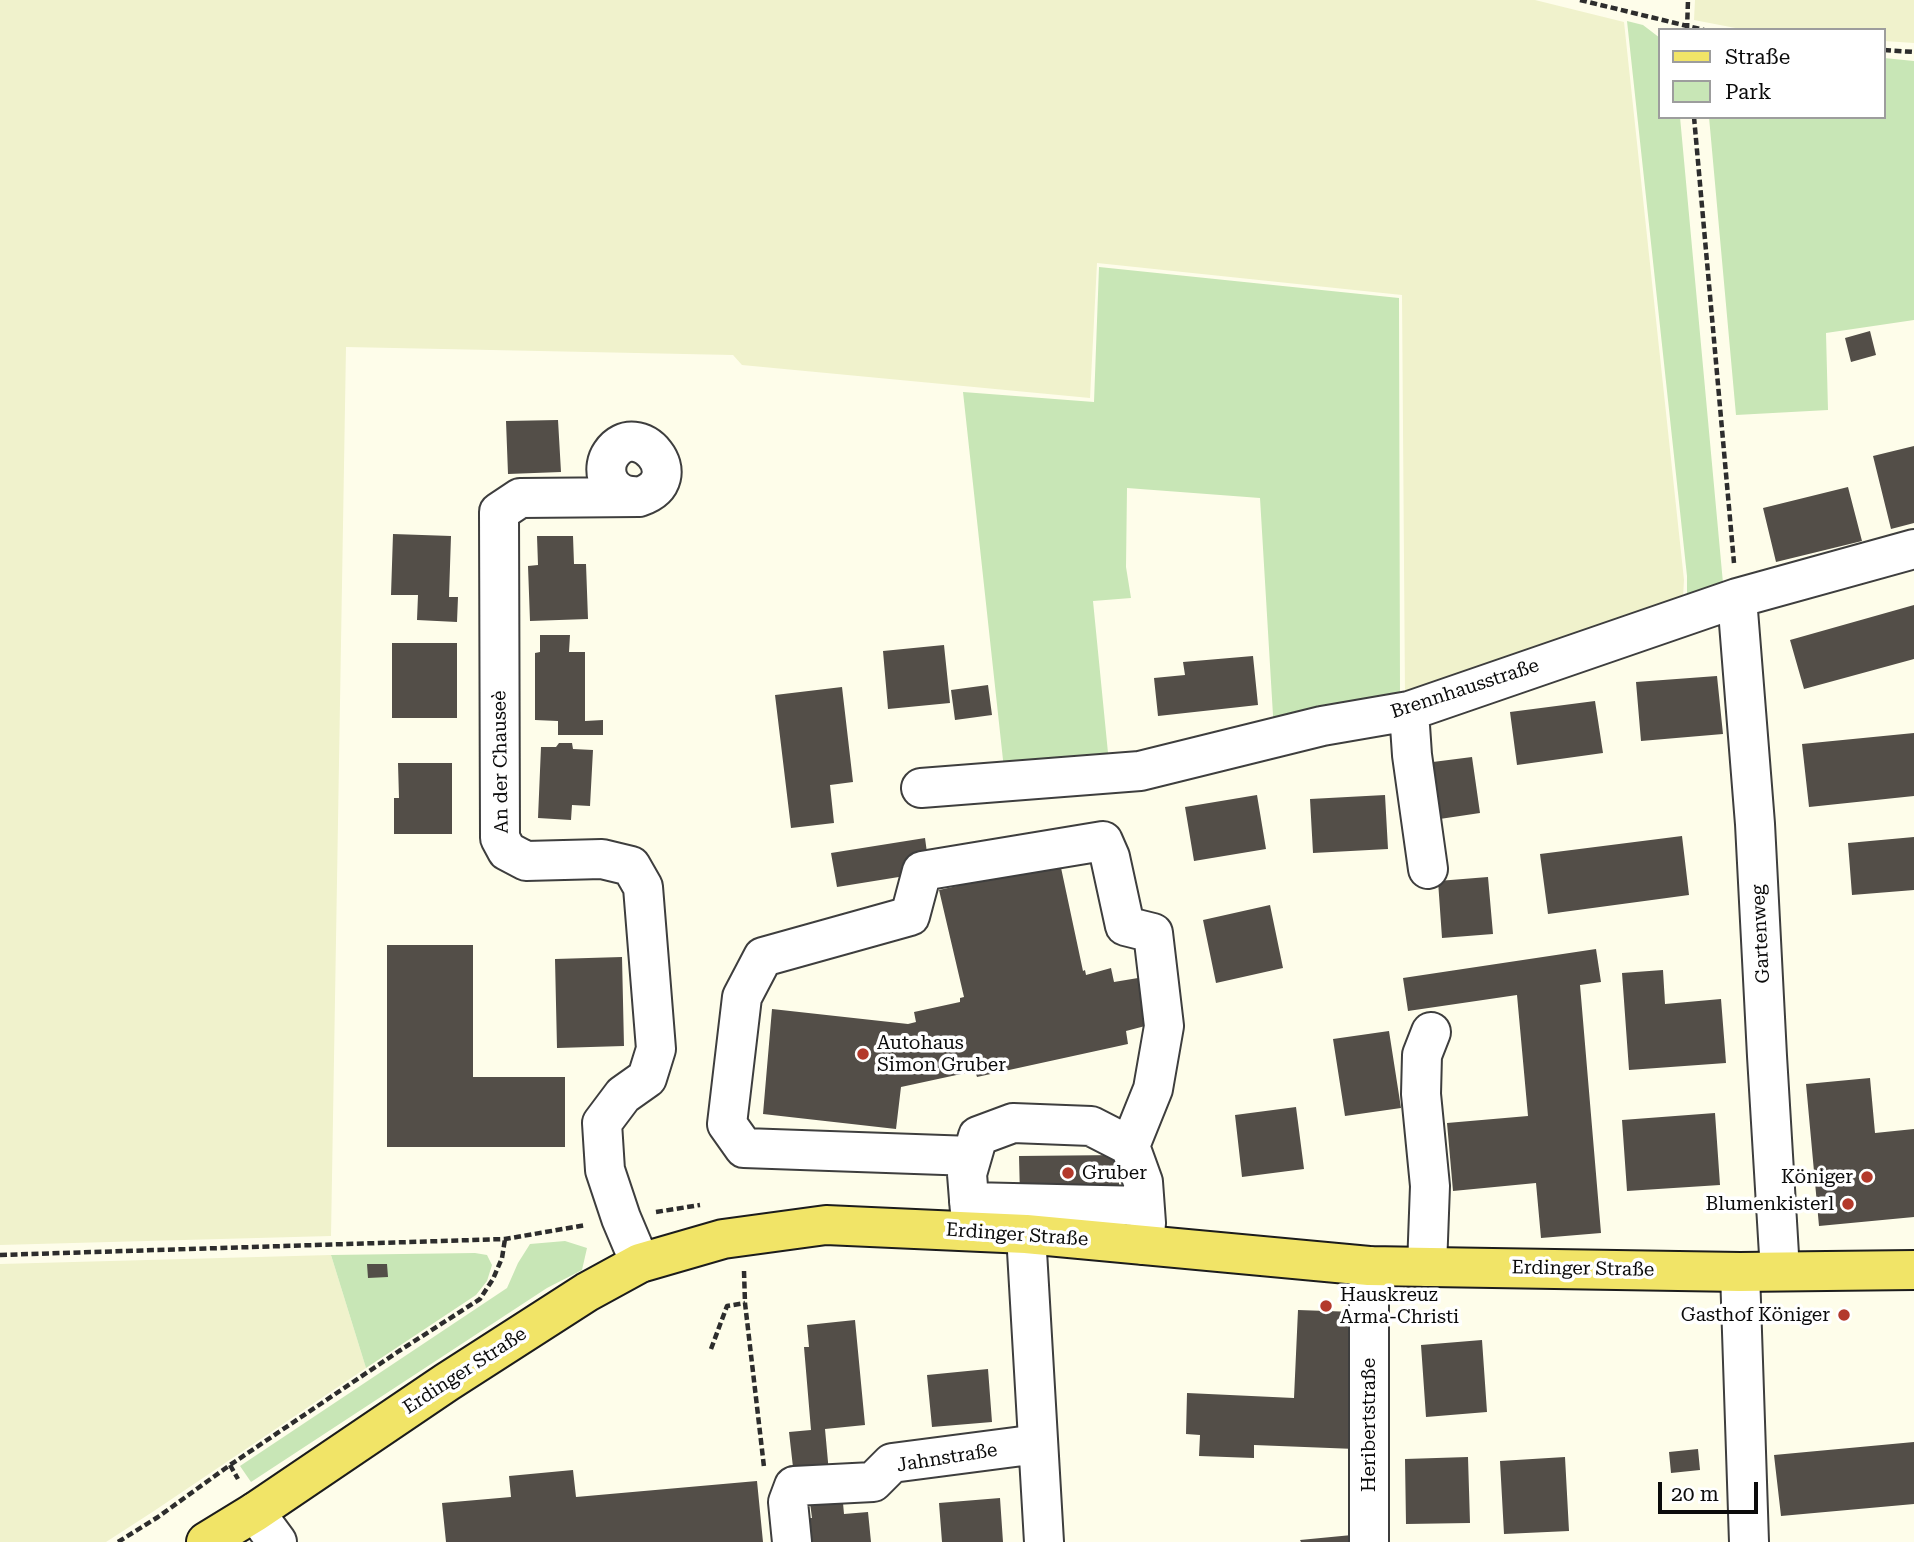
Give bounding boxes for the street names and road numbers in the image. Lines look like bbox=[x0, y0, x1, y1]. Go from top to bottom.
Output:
street label: Brennhausstraße bbox=[1388, 654, 1542, 724]
street label: An der Chauseè bbox=[488, 690, 514, 834]
street label: Gartenweg bbox=[1747, 884, 1775, 984]
street label: Erdinger Straße bbox=[945, 1219, 1089, 1251]
street label: Erdinger Straße bbox=[1511, 1256, 1655, 1282]
street label: Erdinger Straße bbox=[399, 1323, 531, 1419]
street label: Heribertstraße bbox=[1358, 1358, 1380, 1492]
street label: Jahnstraße bbox=[895, 1439, 999, 1477]

